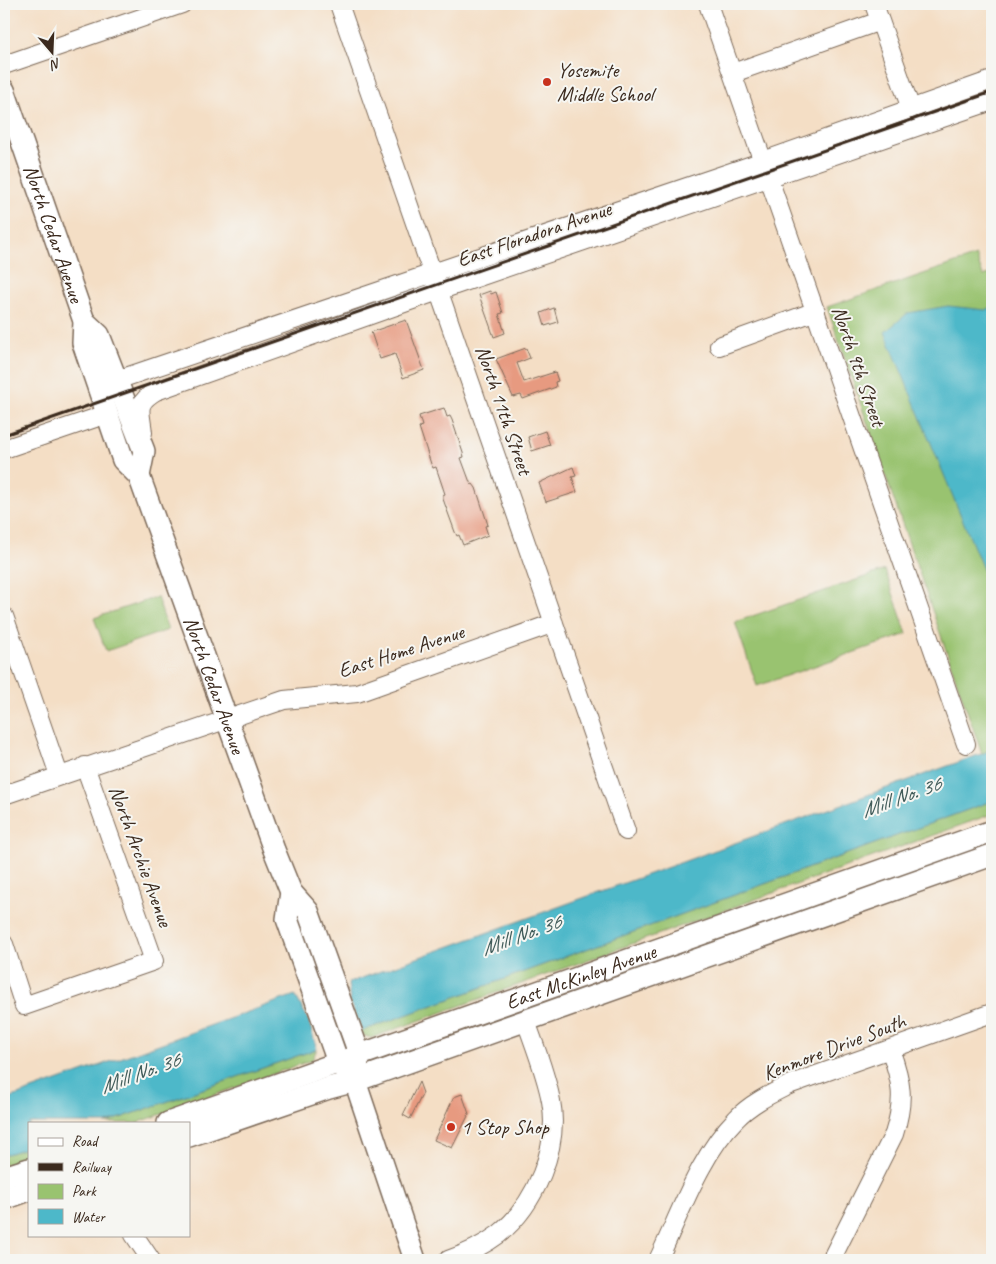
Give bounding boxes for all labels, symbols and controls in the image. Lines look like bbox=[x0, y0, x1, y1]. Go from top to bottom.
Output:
north arrow bbox=[28, 28, 78, 78]
text: N bbox=[47, 54, 63, 74]
place label: Yosemite Middle School bbox=[557, 57, 657, 107]
marker: Yosemite Middle School bbox=[541, 76, 553, 88]
street label: North Cedar Avenue bbox=[18, 161, 90, 307]
street label: East Floradora Avenue bbox=[454, 195, 616, 273]
street label: North 9th Street bbox=[826, 302, 892, 431]
street label: North 11th Street bbox=[470, 342, 539, 480]
street label: North Cedar Avenue bbox=[178, 613, 252, 758]
street label: East Home Avenue bbox=[335, 618, 468, 684]
water label: Mill No. 36 bbox=[857, 769, 948, 824]
street label: North Archie Avenue bbox=[103, 782, 179, 931]
water label: Mill No. 36 bbox=[477, 907, 568, 962]
street label: East McKinley Avenue bbox=[502, 938, 660, 1015]
street label: Kenmore Drive South bbox=[759, 1007, 910, 1086]
water label: Mill No. 36 bbox=[96, 1045, 187, 1100]
place label: 1 Stop Shop bbox=[461, 1114, 550, 1140]
marker: 1 Stop Shop bbox=[445, 1121, 457, 1133]
legend bbox=[28, 1122, 190, 1236]
text: Road bbox=[72, 1132, 99, 1151]
text: Railway bbox=[72, 1158, 113, 1177]
text: Park bbox=[72, 1182, 97, 1201]
text: Water bbox=[72, 1208, 106, 1227]

